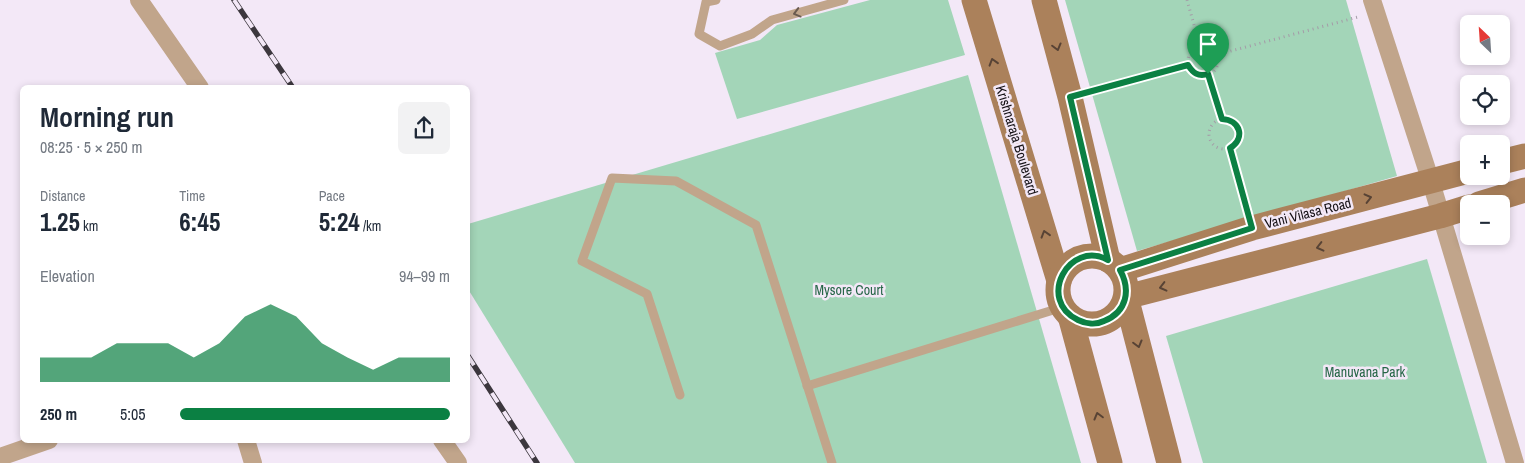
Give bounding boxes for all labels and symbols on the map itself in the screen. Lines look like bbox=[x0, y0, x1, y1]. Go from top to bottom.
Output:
one-way arrow bbox=[792, 7, 801, 18]
north arrow bbox=[1460, 15, 1510, 65]
pin bbox=[1187, 23, 1229, 74]
one-way arrow bbox=[1051, 43, 1061, 51]
one-way arrow bbox=[989, 58, 999, 67]
street label: Krishnaraja Boulevard bbox=[992, 83, 1042, 197]
one-way arrow bbox=[1364, 193, 1373, 204]
street label: Vani Vilasa Road bbox=[1263, 194, 1353, 232]
one-way arrow bbox=[1041, 231, 1051, 239]
one-way arrow bbox=[1316, 241, 1325, 252]
park label: Mysore Court bbox=[815, 281, 883, 299]
one-way arrow bbox=[1159, 282, 1167, 292]
one-way arrow bbox=[1132, 340, 1143, 349]
park label: Manuvana Park bbox=[1325, 363, 1405, 381]
one-way arrow bbox=[1093, 412, 1103, 421]

